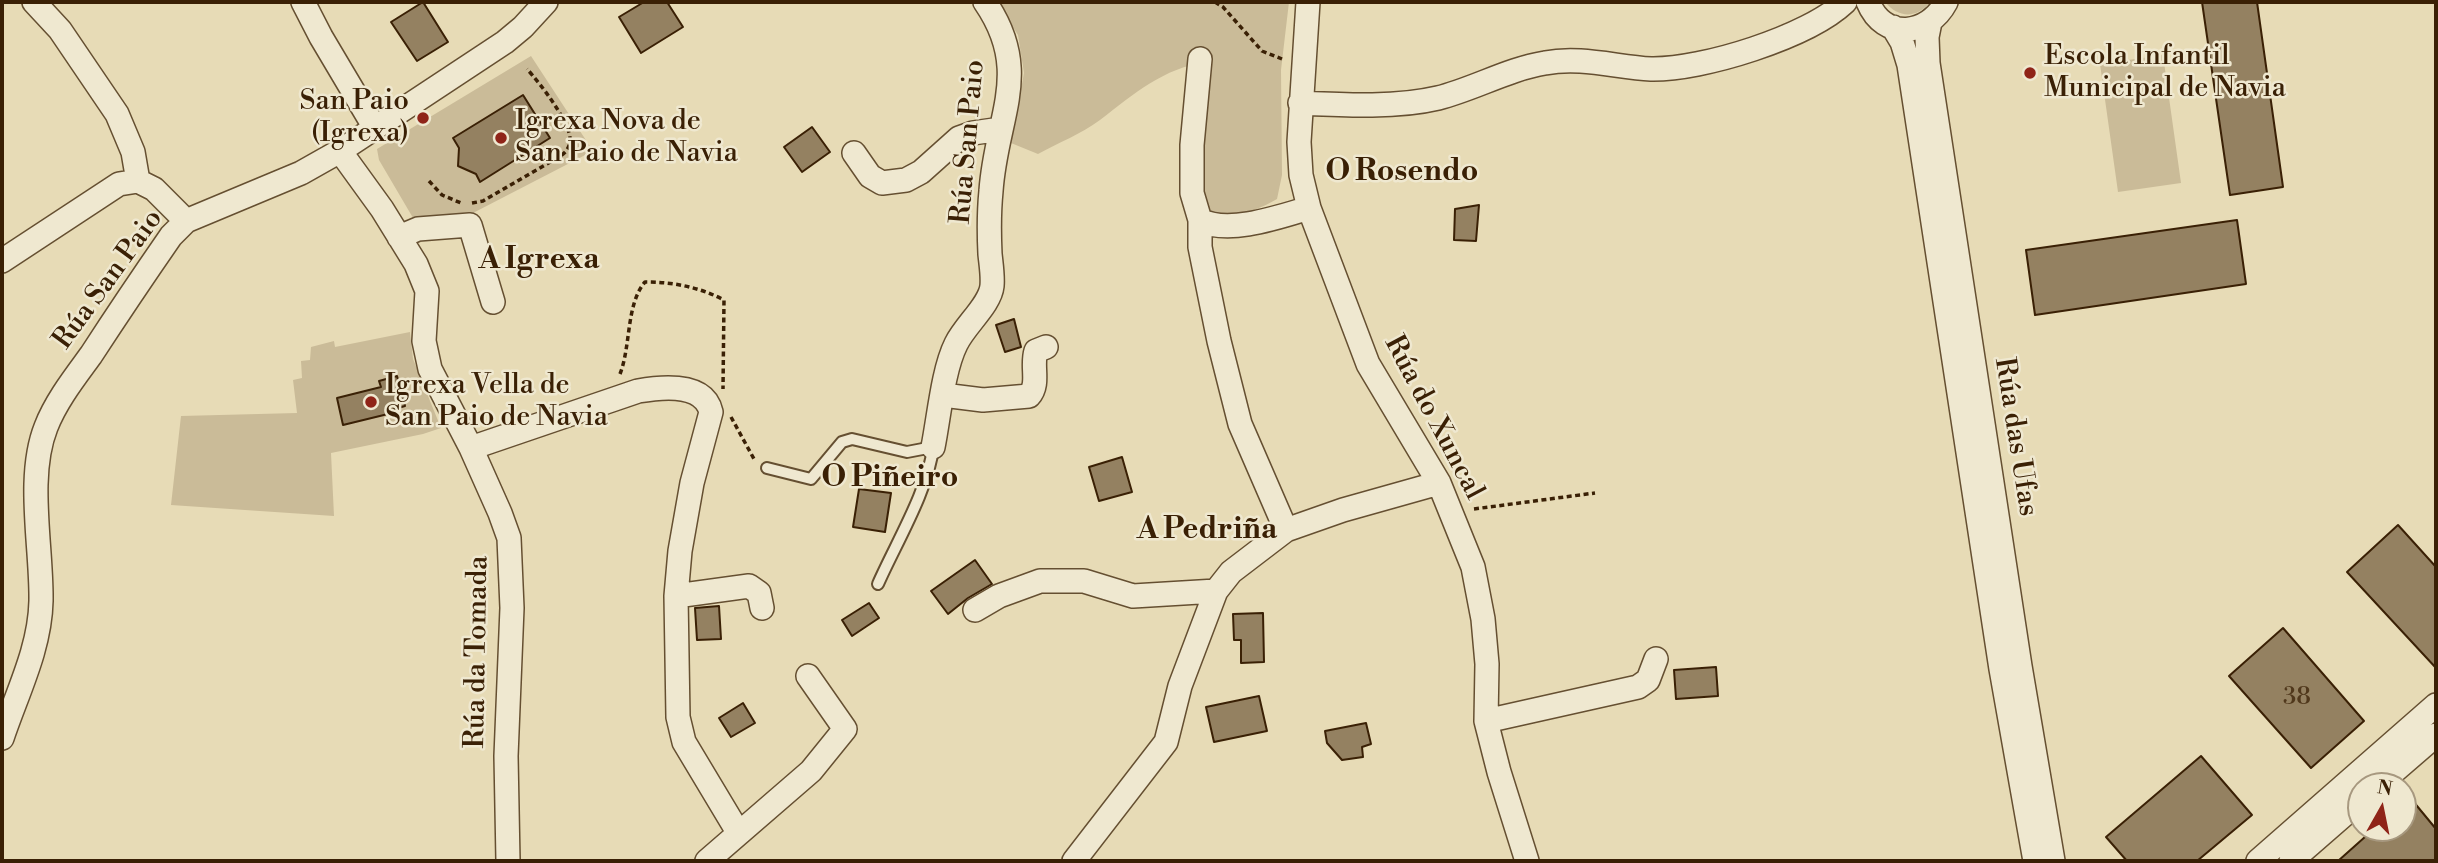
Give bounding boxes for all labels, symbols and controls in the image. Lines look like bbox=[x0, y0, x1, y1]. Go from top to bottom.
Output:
place label: Escola Infantil Municipal de Navia bbox=[2044, 40, 2286, 106]
street label: Rúa San Paio bbox=[945, 58, 993, 226]
marker: Escola Infantil Municipal de Navia bbox=[2022, 65, 2038, 81]
place label: San Paio (Igrexa) bbox=[299, 85, 409, 151]
place label: Igrexa Nova de San Paio de Navia bbox=[515, 105, 738, 171]
marker: San Paio (Igrexa) bbox=[415, 110, 431, 126]
marker: Igrexa Nova de San Paio de Navia bbox=[493, 130, 509, 146]
district label: O Rosendo bbox=[1326, 155, 1478, 191]
street label: Rúa San Paio bbox=[47, 203, 171, 357]
district label: A Igrexa bbox=[478, 243, 600, 279]
street label: Rúa do Xuncal bbox=[1376, 330, 1490, 506]
street label: Rúa das Ufas bbox=[1986, 355, 2044, 519]
place label: Igrexa Vella de San Paio de Navia bbox=[385, 369, 608, 435]
marker: Igrexa Vella de San Paio de Navia bbox=[363, 394, 379, 410]
district label: O Piñeiro bbox=[822, 461, 958, 497]
district label: A Pedriña bbox=[1137, 513, 1277, 549]
street label: Rúa da Tomada bbox=[460, 555, 496, 749]
house number: 38 bbox=[2283, 684, 2311, 712]
north arrow bbox=[2347, 772, 2417, 842]
text: N bbox=[2376, 775, 2394, 801]

